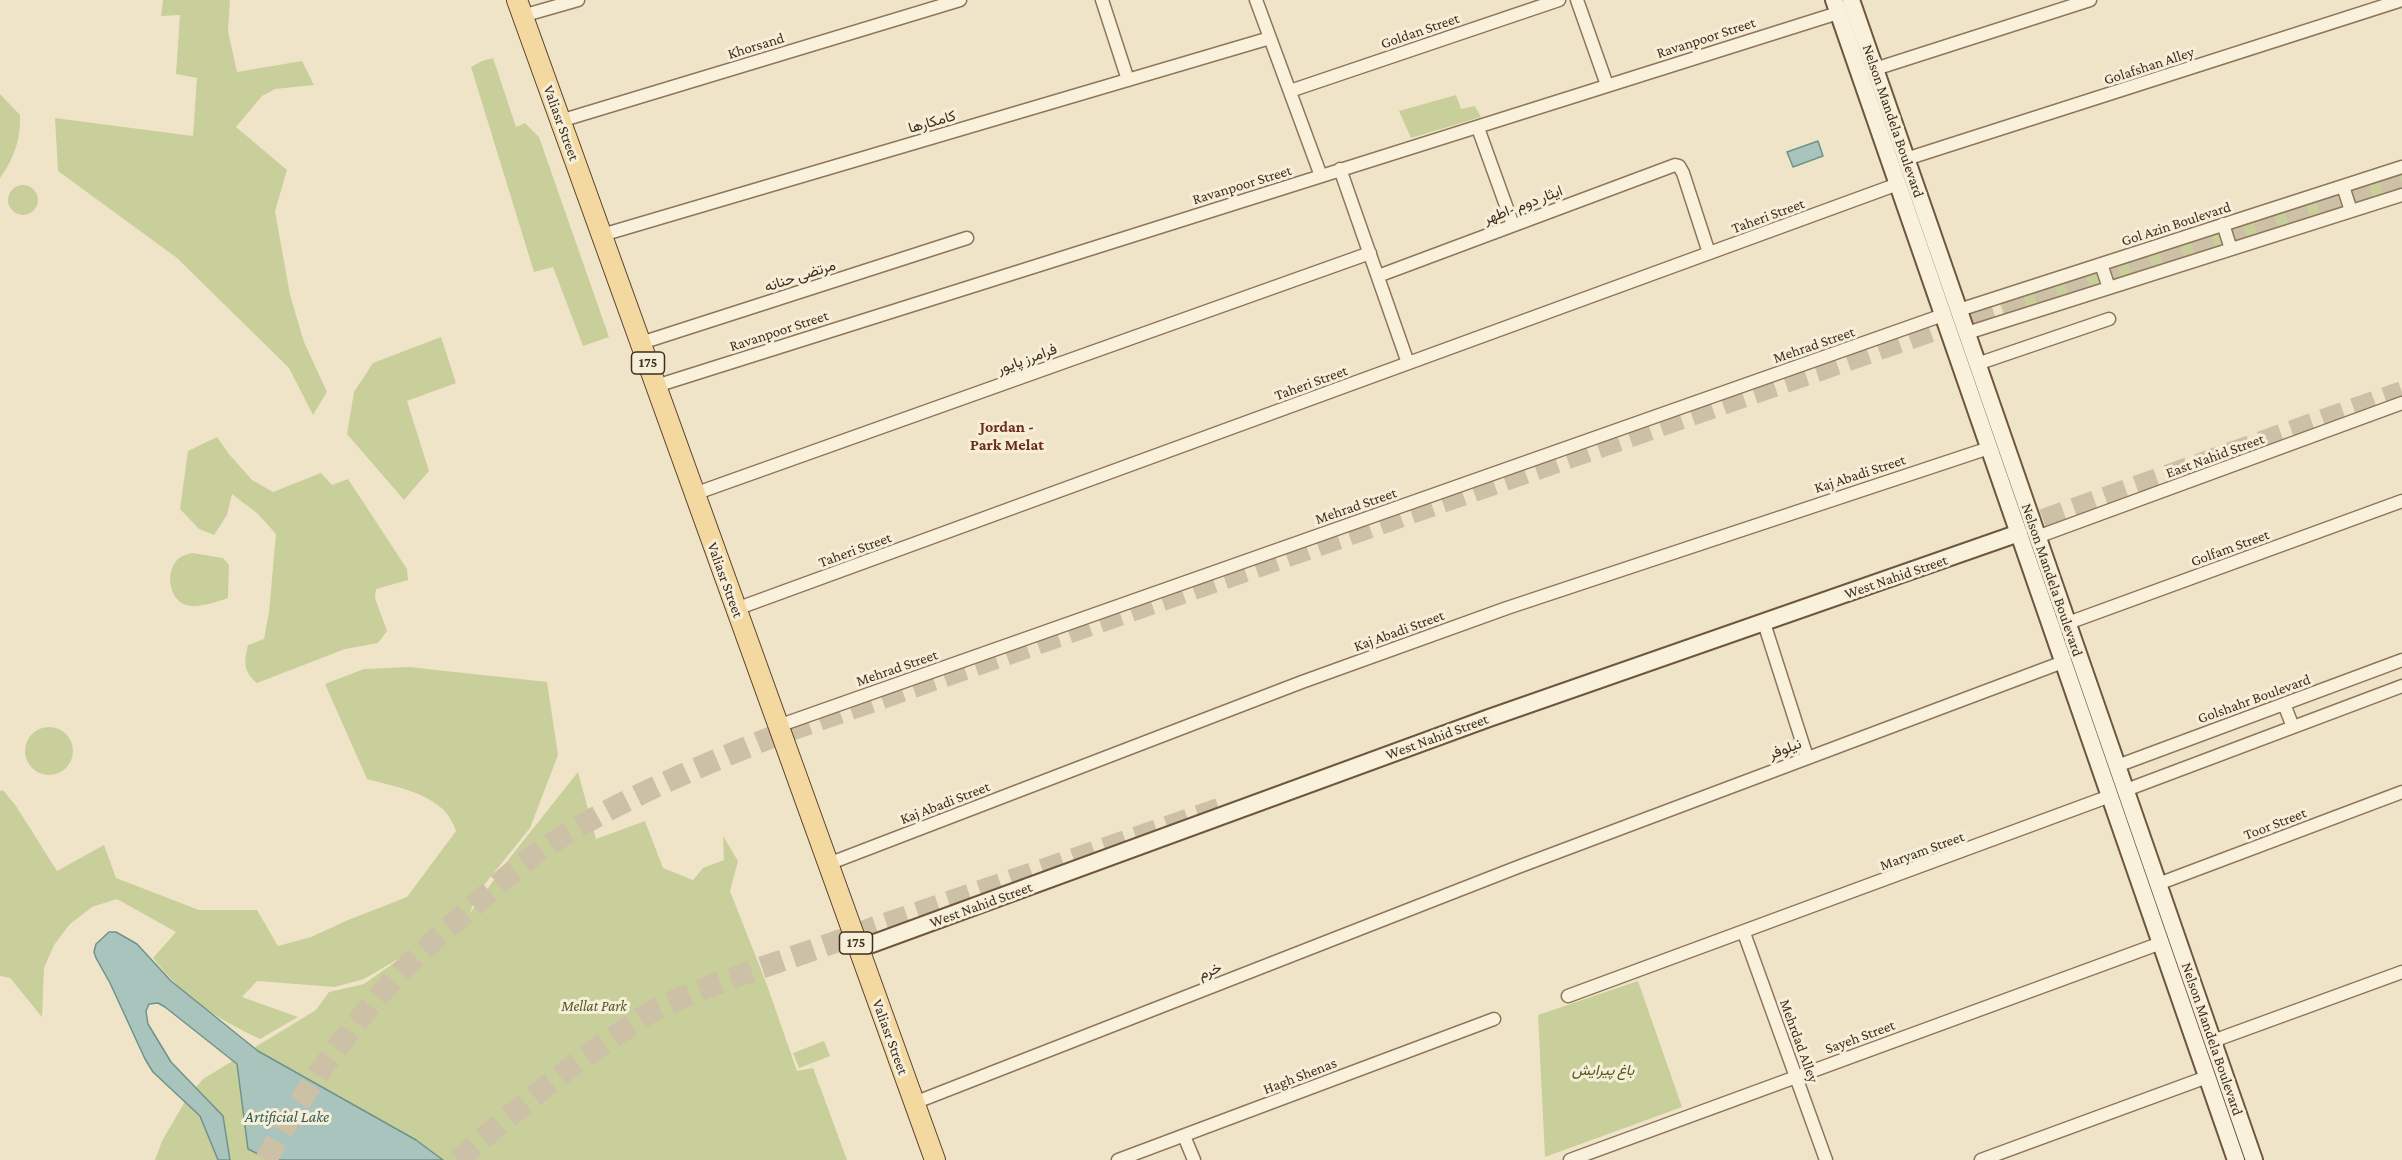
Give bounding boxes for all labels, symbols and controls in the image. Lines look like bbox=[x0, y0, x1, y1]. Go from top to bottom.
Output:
street label: Goldan Street bbox=[1378, 9, 1462, 53]
street label: Ravanpoor Street bbox=[1654, 14, 1758, 62]
street label: Khorsand bbox=[726, 29, 786, 63]
street label: Nelson Mandela Boulevard bbox=[1858, 42, 1928, 200]
street label: Golafshan Alley bbox=[2102, 43, 2196, 89]
street label: Valiasr Street bbox=[539, 83, 583, 163]
street label: کامکارها bbox=[906, 107, 958, 137]
street label: Ravanpoor Street bbox=[1190, 161, 1294, 209]
street label: ایثار دوم -اطهر bbox=[1481, 182, 1565, 228]
street label: Taheri Street bbox=[1729, 194, 1807, 238]
street label: Gol Azin Boulevard bbox=[2119, 198, 2233, 250]
street label: مرتضی حنانه bbox=[762, 256, 838, 296]
street label: Ravanpoor Street bbox=[727, 307, 831, 355]
street label: Mehrad Street bbox=[1771, 323, 1857, 367]
street label: فرامرز پایور bbox=[995, 340, 1059, 378]
road number: 175 bbox=[632, 352, 664, 374]
street label: Taheri Street bbox=[1272, 361, 1350, 405]
district label: Jordan - Park Melat bbox=[970, 417, 1044, 455]
street label: East Nahid Street bbox=[2163, 430, 2267, 482]
street label: Kaj Abadi Street bbox=[1812, 451, 1908, 497]
street label: Mehrad Street bbox=[1313, 484, 1399, 528]
street label: Nelson Mandela Boulevard bbox=[2017, 501, 2087, 659]
street label: Golfam Street bbox=[2188, 525, 2272, 571]
street label: Taheri Street bbox=[816, 528, 894, 572]
street label: Valiasr Street bbox=[703, 540, 747, 620]
street label: West Nahid Street bbox=[1842, 551, 1950, 603]
street label: Kaj Abadi Street bbox=[1351, 606, 1447, 656]
street label: Mehrad Street bbox=[854, 646, 940, 690]
street label: Golshahr Boulevard bbox=[2195, 670, 2313, 728]
street label: West Nahid Street bbox=[1383, 710, 1491, 764]
street label: نیلوفر bbox=[1766, 735, 1804, 763]
street label: Kaj Abadi Street bbox=[898, 778, 992, 828]
street label: Toor Street bbox=[2241, 804, 2309, 844]
street label: Maryam Street bbox=[1877, 827, 1967, 875]
street label: West Nahid Street bbox=[927, 878, 1035, 932]
road number: 175 bbox=[840, 932, 872, 954]
street label: خرم bbox=[1196, 958, 1224, 984]
street label: Nelson Mandela Boulevard bbox=[2177, 960, 2247, 1118]
park label: Mellat Park bbox=[561, 997, 627, 1015]
street label: Valiasr Street bbox=[868, 997, 912, 1077]
street label: Mehrdad Alley bbox=[1776, 997, 1822, 1085]
street label: Sayeh Street bbox=[1822, 1016, 1898, 1058]
street label: Hagh Shenas bbox=[1261, 1054, 1339, 1098]
park label: باغ پیرایش bbox=[1572, 1061, 1634, 1079]
water label: Artificial Lake bbox=[245, 1107, 329, 1127]

